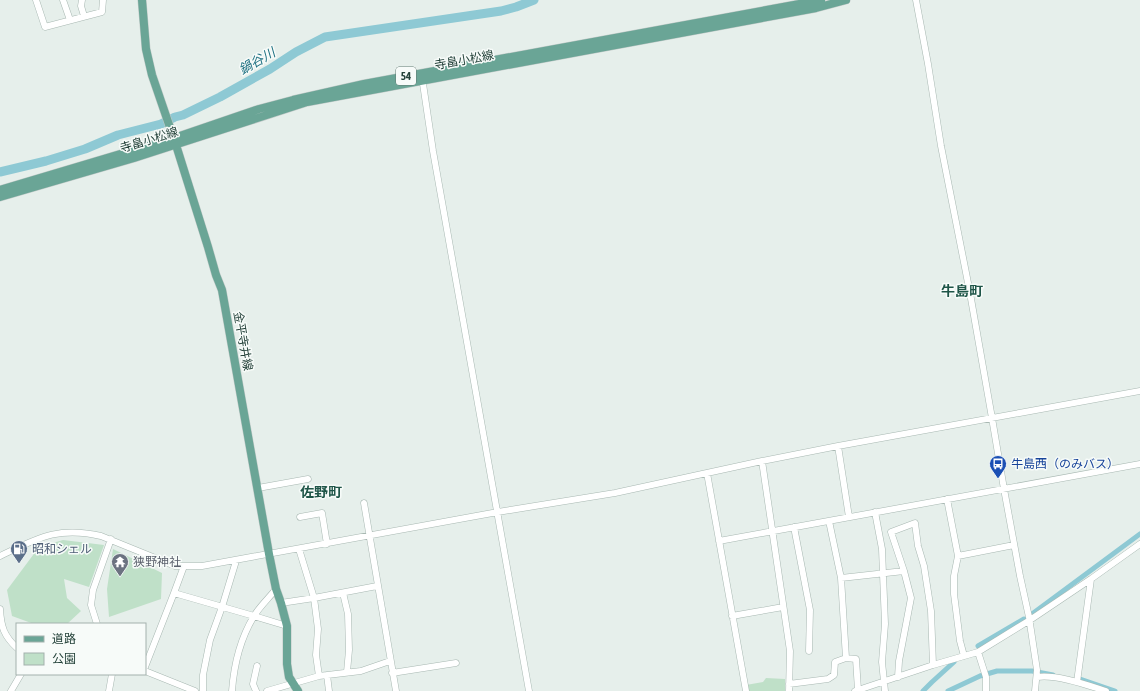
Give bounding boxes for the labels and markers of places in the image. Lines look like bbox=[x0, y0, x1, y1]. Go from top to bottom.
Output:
bus stop icon: 牛島西（のみバス） bbox=[988, 454, 1008, 479]
place label: 牛島西（のみバス） bbox=[1011, 457, 1119, 471]
fuel station icon: 昭和シェル bbox=[9, 539, 29, 564]
place label: 昭和シェル bbox=[32, 542, 92, 556]
temple icon: 狭野神社 bbox=[110, 552, 130, 577]
place label: 狭野神社 bbox=[133, 555, 181, 569]

